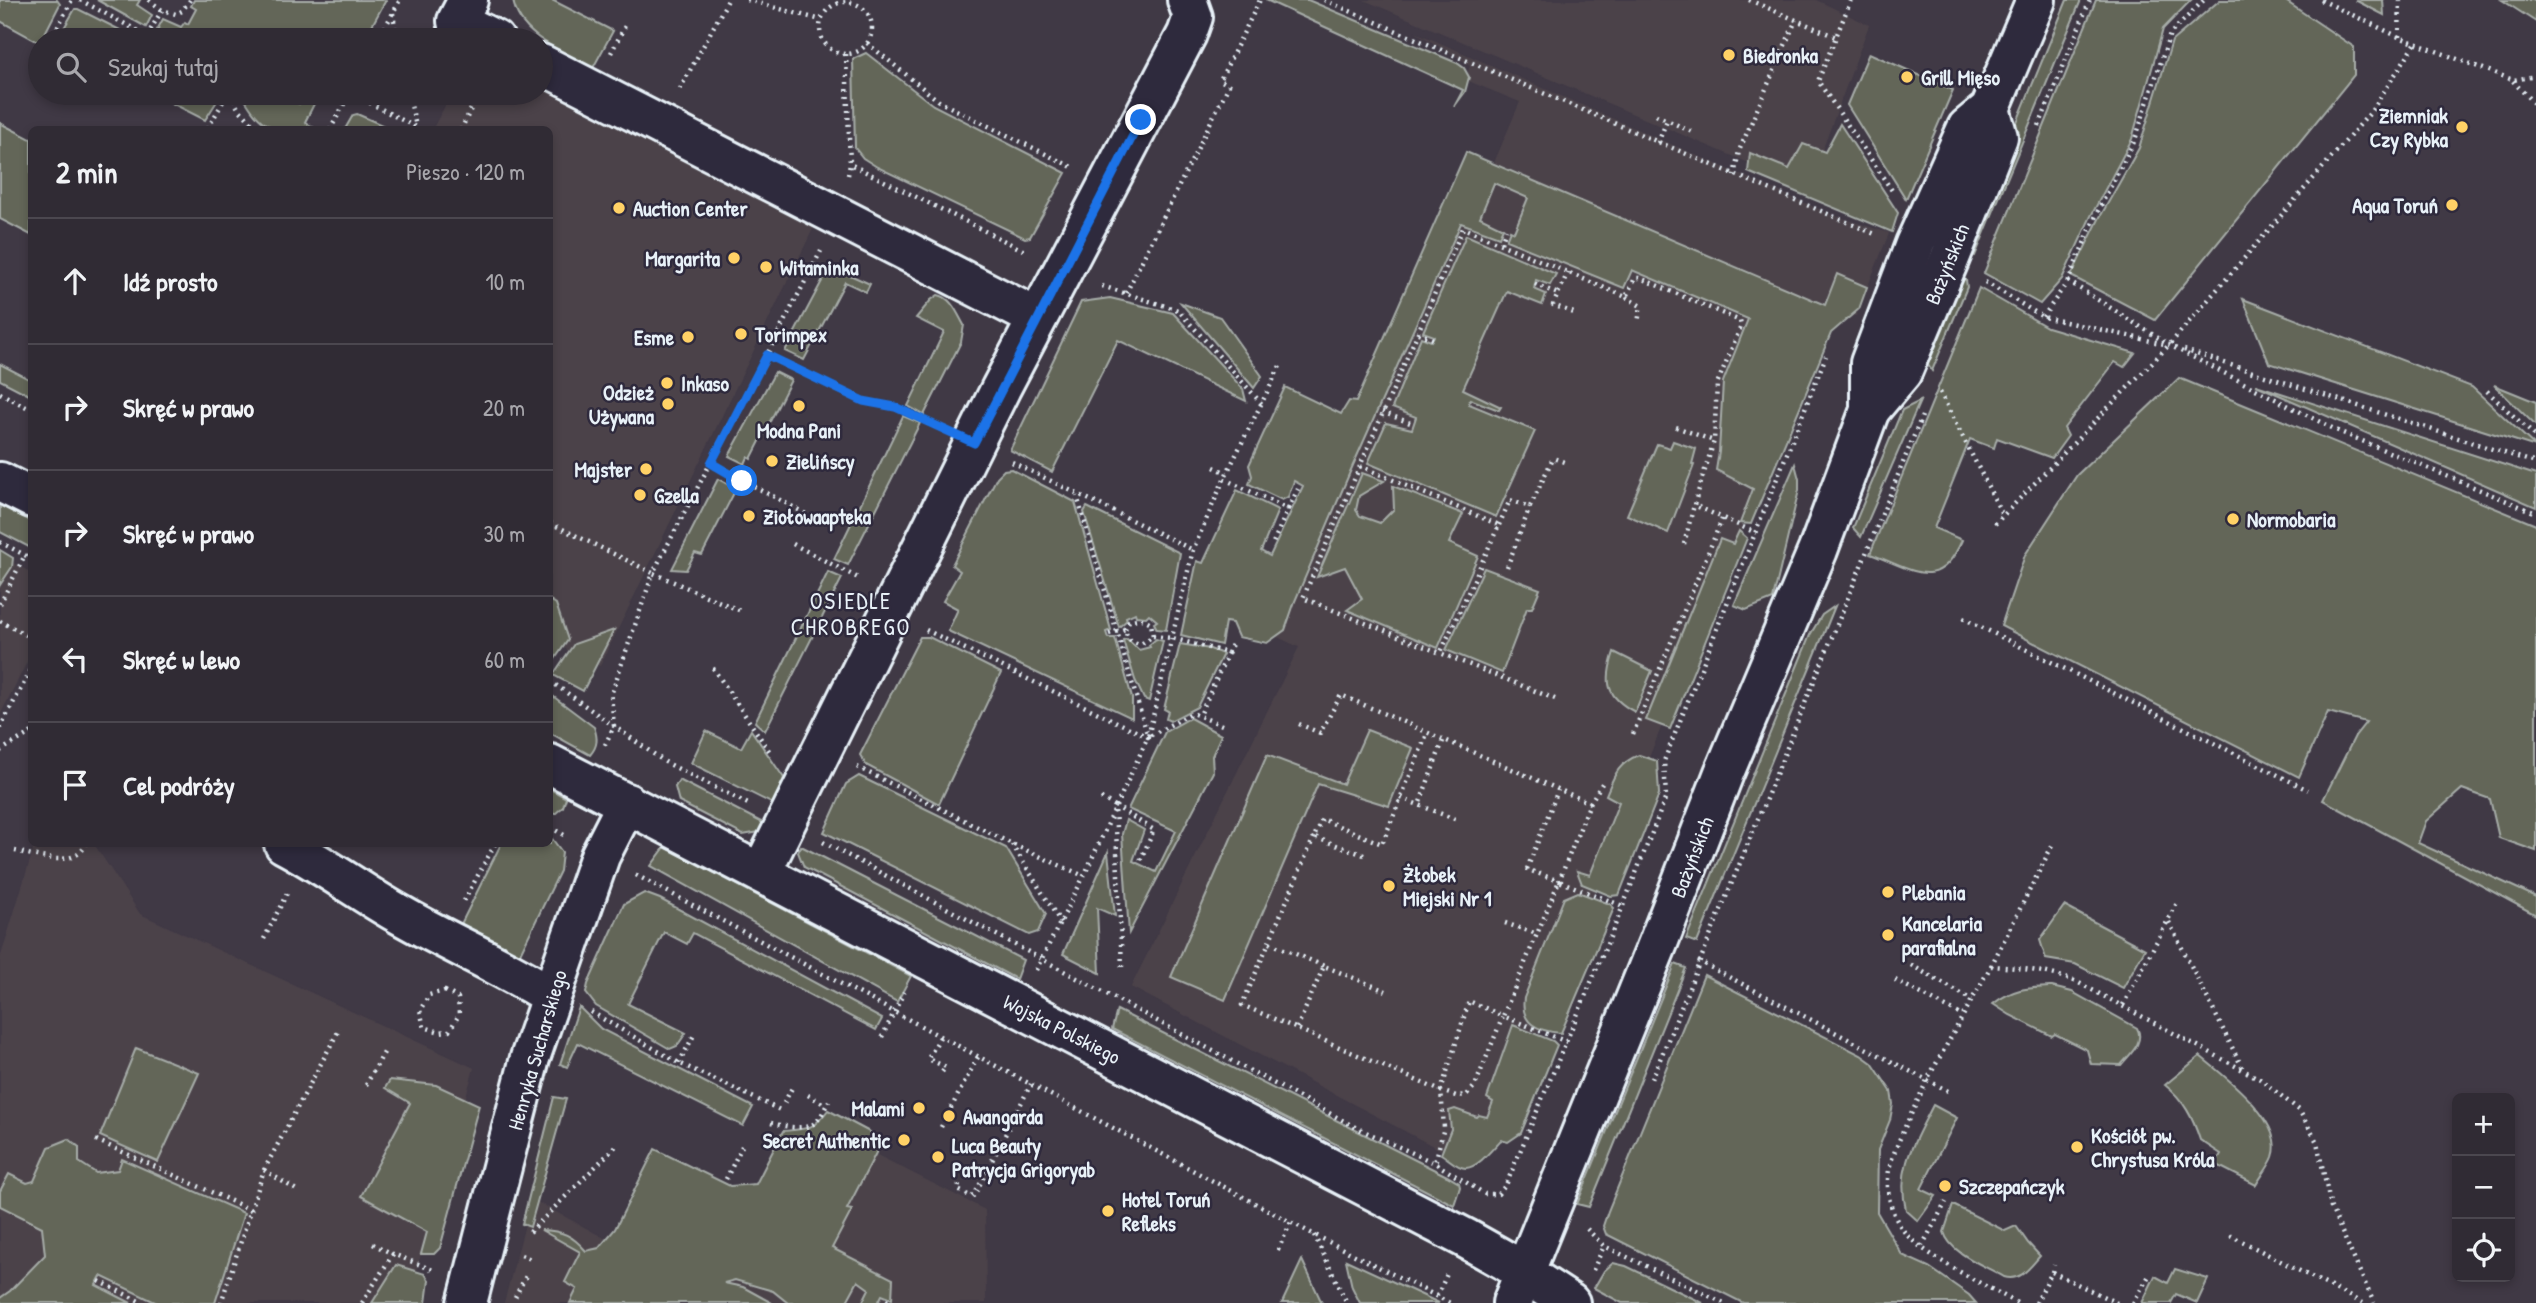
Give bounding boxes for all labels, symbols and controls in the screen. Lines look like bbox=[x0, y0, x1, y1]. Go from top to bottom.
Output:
search box bbox=[28, 28, 553, 105]
place label: Biedronka bbox=[1743, 41, 1819, 70]
marker: Biedronka bbox=[1721, 47, 1737, 63]
icon: search bbox=[52, 48, 90, 86]
text: Szukaj tutaj bbox=[108, 49, 219, 84]
place label: Grill Mięso bbox=[1921, 63, 2000, 92]
marker: Grill Mięso bbox=[1899, 69, 1915, 85]
place label: Ziemniak Czy Rybka bbox=[2370, 101, 2449, 155]
route end bbox=[1125, 104, 1156, 135]
marker: Ziemniak Czy Rybka bbox=[2454, 119, 2470, 135]
text: 2 min bbox=[56, 152, 118, 192]
text: Pieszo · 120 m bbox=[406, 156, 525, 187]
place label: Aqua Toruń bbox=[2352, 191, 2438, 221]
place label: Auction Center bbox=[633, 194, 748, 223]
marker: Aqua Toruń bbox=[2444, 197, 2460, 213]
marker: Auction Center bbox=[611, 200, 627, 216]
street label: Bażyńskich bbox=[1918, 219, 1976, 309]
place label: Margarita bbox=[645, 244, 721, 274]
marker: Margarita bbox=[726, 250, 742, 266]
place label: Witaminka bbox=[780, 253, 859, 282]
marker: Witaminka bbox=[758, 259, 774, 275]
icon: ahead bbox=[56, 262, 94, 300]
text: Idź prosto bbox=[123, 264, 217, 299]
text: 10 m bbox=[485, 266, 525, 297]
place label: Torimpex bbox=[754, 320, 827, 350]
place label: Esme bbox=[634, 323, 675, 352]
marker: Torimpex bbox=[733, 326, 749, 342]
marker: Esme bbox=[680, 329, 696, 345]
place label: Inkaso bbox=[681, 369, 729, 398]
marker: Inkaso bbox=[659, 375, 675, 391]
place label: Odzież Używana bbox=[589, 378, 655, 432]
icon: right bbox=[56, 388, 94, 426]
text: Skręć w prawo bbox=[123, 390, 254, 425]
text: 20 m bbox=[483, 392, 525, 423]
marker: Odzież Używana bbox=[660, 396, 676, 412]
marker: Modna Pani bbox=[791, 398, 807, 414]
place label: Modna Pani bbox=[757, 416, 841, 445]
place label: Zielińscy bbox=[786, 447, 855, 477]
marker: Zielińscy bbox=[764, 453, 780, 469]
place label: Majster bbox=[575, 455, 633, 484]
marker: Majster bbox=[638, 461, 654, 477]
route start bbox=[726, 465, 757, 496]
place label: Gzella bbox=[654, 481, 699, 510]
marker: Gzella bbox=[632, 487, 648, 503]
place label: Ziołowaapteka bbox=[763, 502, 872, 532]
place label: Normobaria bbox=[2247, 505, 2336, 534]
marker: Ziołowaapteka bbox=[741, 508, 757, 524]
marker: Normobaria bbox=[2225, 511, 2241, 527]
icon: right bbox=[56, 514, 94, 552]
text: Skręć w prawo bbox=[123, 516, 254, 551]
text: 30 m bbox=[483, 518, 525, 549]
district label: OSIEDLE CHROBREGO bbox=[791, 585, 911, 642]
icon: left bbox=[56, 640, 94, 678]
text: Skręć w lewo bbox=[123, 642, 240, 677]
text: 60 m bbox=[485, 644, 525, 675]
icon: arrive bbox=[56, 766, 94, 804]
text: Cel podróży bbox=[123, 768, 235, 803]
street label: Bażyńskich bbox=[1663, 812, 1721, 902]
place label: Żłobek Miejski Nr 1 bbox=[1403, 860, 1492, 913]
marker: Żłobek Miejski Nr 1 bbox=[1381, 878, 1397, 894]
place label: Plebania bbox=[1902, 878, 1966, 907]
marker: Plebania bbox=[1880, 884, 1896, 900]
place label: Kancelaria parafialna bbox=[1902, 909, 1983, 963]
marker: Kancelaria parafialna bbox=[1880, 927, 1896, 943]
street label: Henryka Sucharskiego bbox=[500, 966, 574, 1134]
street label: Wojska Polskiego bbox=[998, 987, 1126, 1071]
map controls bbox=[2452, 1093, 2515, 1282]
button: + bbox=[2452, 1093, 2515, 1156]
place label: Malami bbox=[851, 1094, 905, 1123]
marker: Malami bbox=[911, 1100, 927, 1116]
place label: Awangarda bbox=[963, 1102, 1044, 1132]
marker: Awangarda bbox=[941, 1108, 957, 1124]
place label: Kościół pw. Chrystusa Króla bbox=[2091, 1121, 2215, 1175]
place label: Secret Authentic bbox=[763, 1126, 891, 1155]
place label: Luca Beauty Patrycja Grigoryab bbox=[952, 1131, 1096, 1185]
marker: Secret Authentic bbox=[896, 1132, 912, 1148]
marker: Kościół pw. Chrystusa Króla bbox=[2069, 1139, 2085, 1155]
marker: Luca Beauty Patrycja Grigoryab bbox=[930, 1149, 946, 1165]
button: − bbox=[2452, 1156, 2515, 1219]
place label: Szczepańczyk bbox=[1959, 1172, 2065, 1202]
marker: Szczepańczyk bbox=[1937, 1178, 1953, 1194]
place label: Hotel Toruń Refleks bbox=[1122, 1185, 1211, 1238]
marker: Hotel Toruń Refleks bbox=[1100, 1203, 1116, 1219]
button: locate bbox=[2452, 1219, 2515, 1282]

